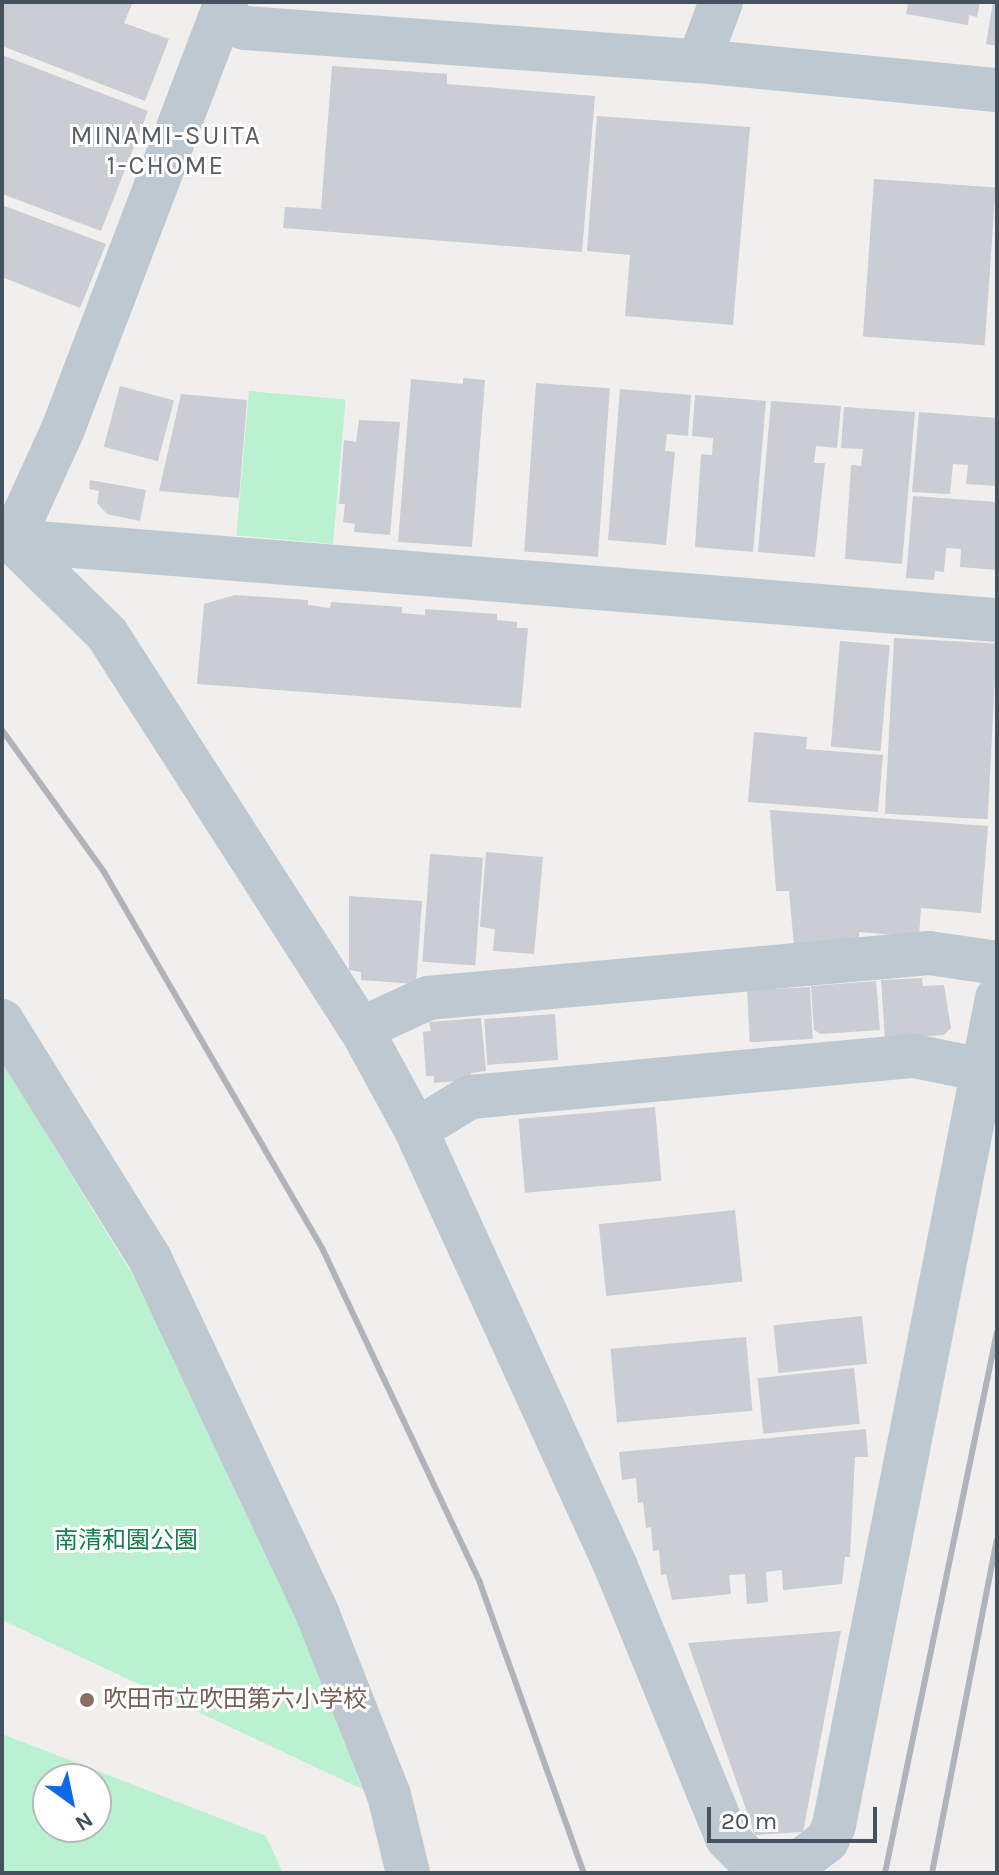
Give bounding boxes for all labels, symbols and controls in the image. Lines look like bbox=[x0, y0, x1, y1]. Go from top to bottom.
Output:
district label: MINAMI-SUITA 1-CHOME bbox=[70, 120, 262, 182]
park label: 南清和園公園 bbox=[54, 1527, 198, 1555]
place label: 吹田市立吹田第六小学校 bbox=[103, 1686, 367, 1714]
marker: 吹田市立吹田第六小学校 bbox=[78, 1691, 96, 1709]
north arrow bbox=[32, 1763, 112, 1843]
scale bar bbox=[711, 1791, 881, 1841]
text: N bbox=[70, 1806, 98, 1837]
text: 20 m bbox=[721, 1807, 777, 1835]

